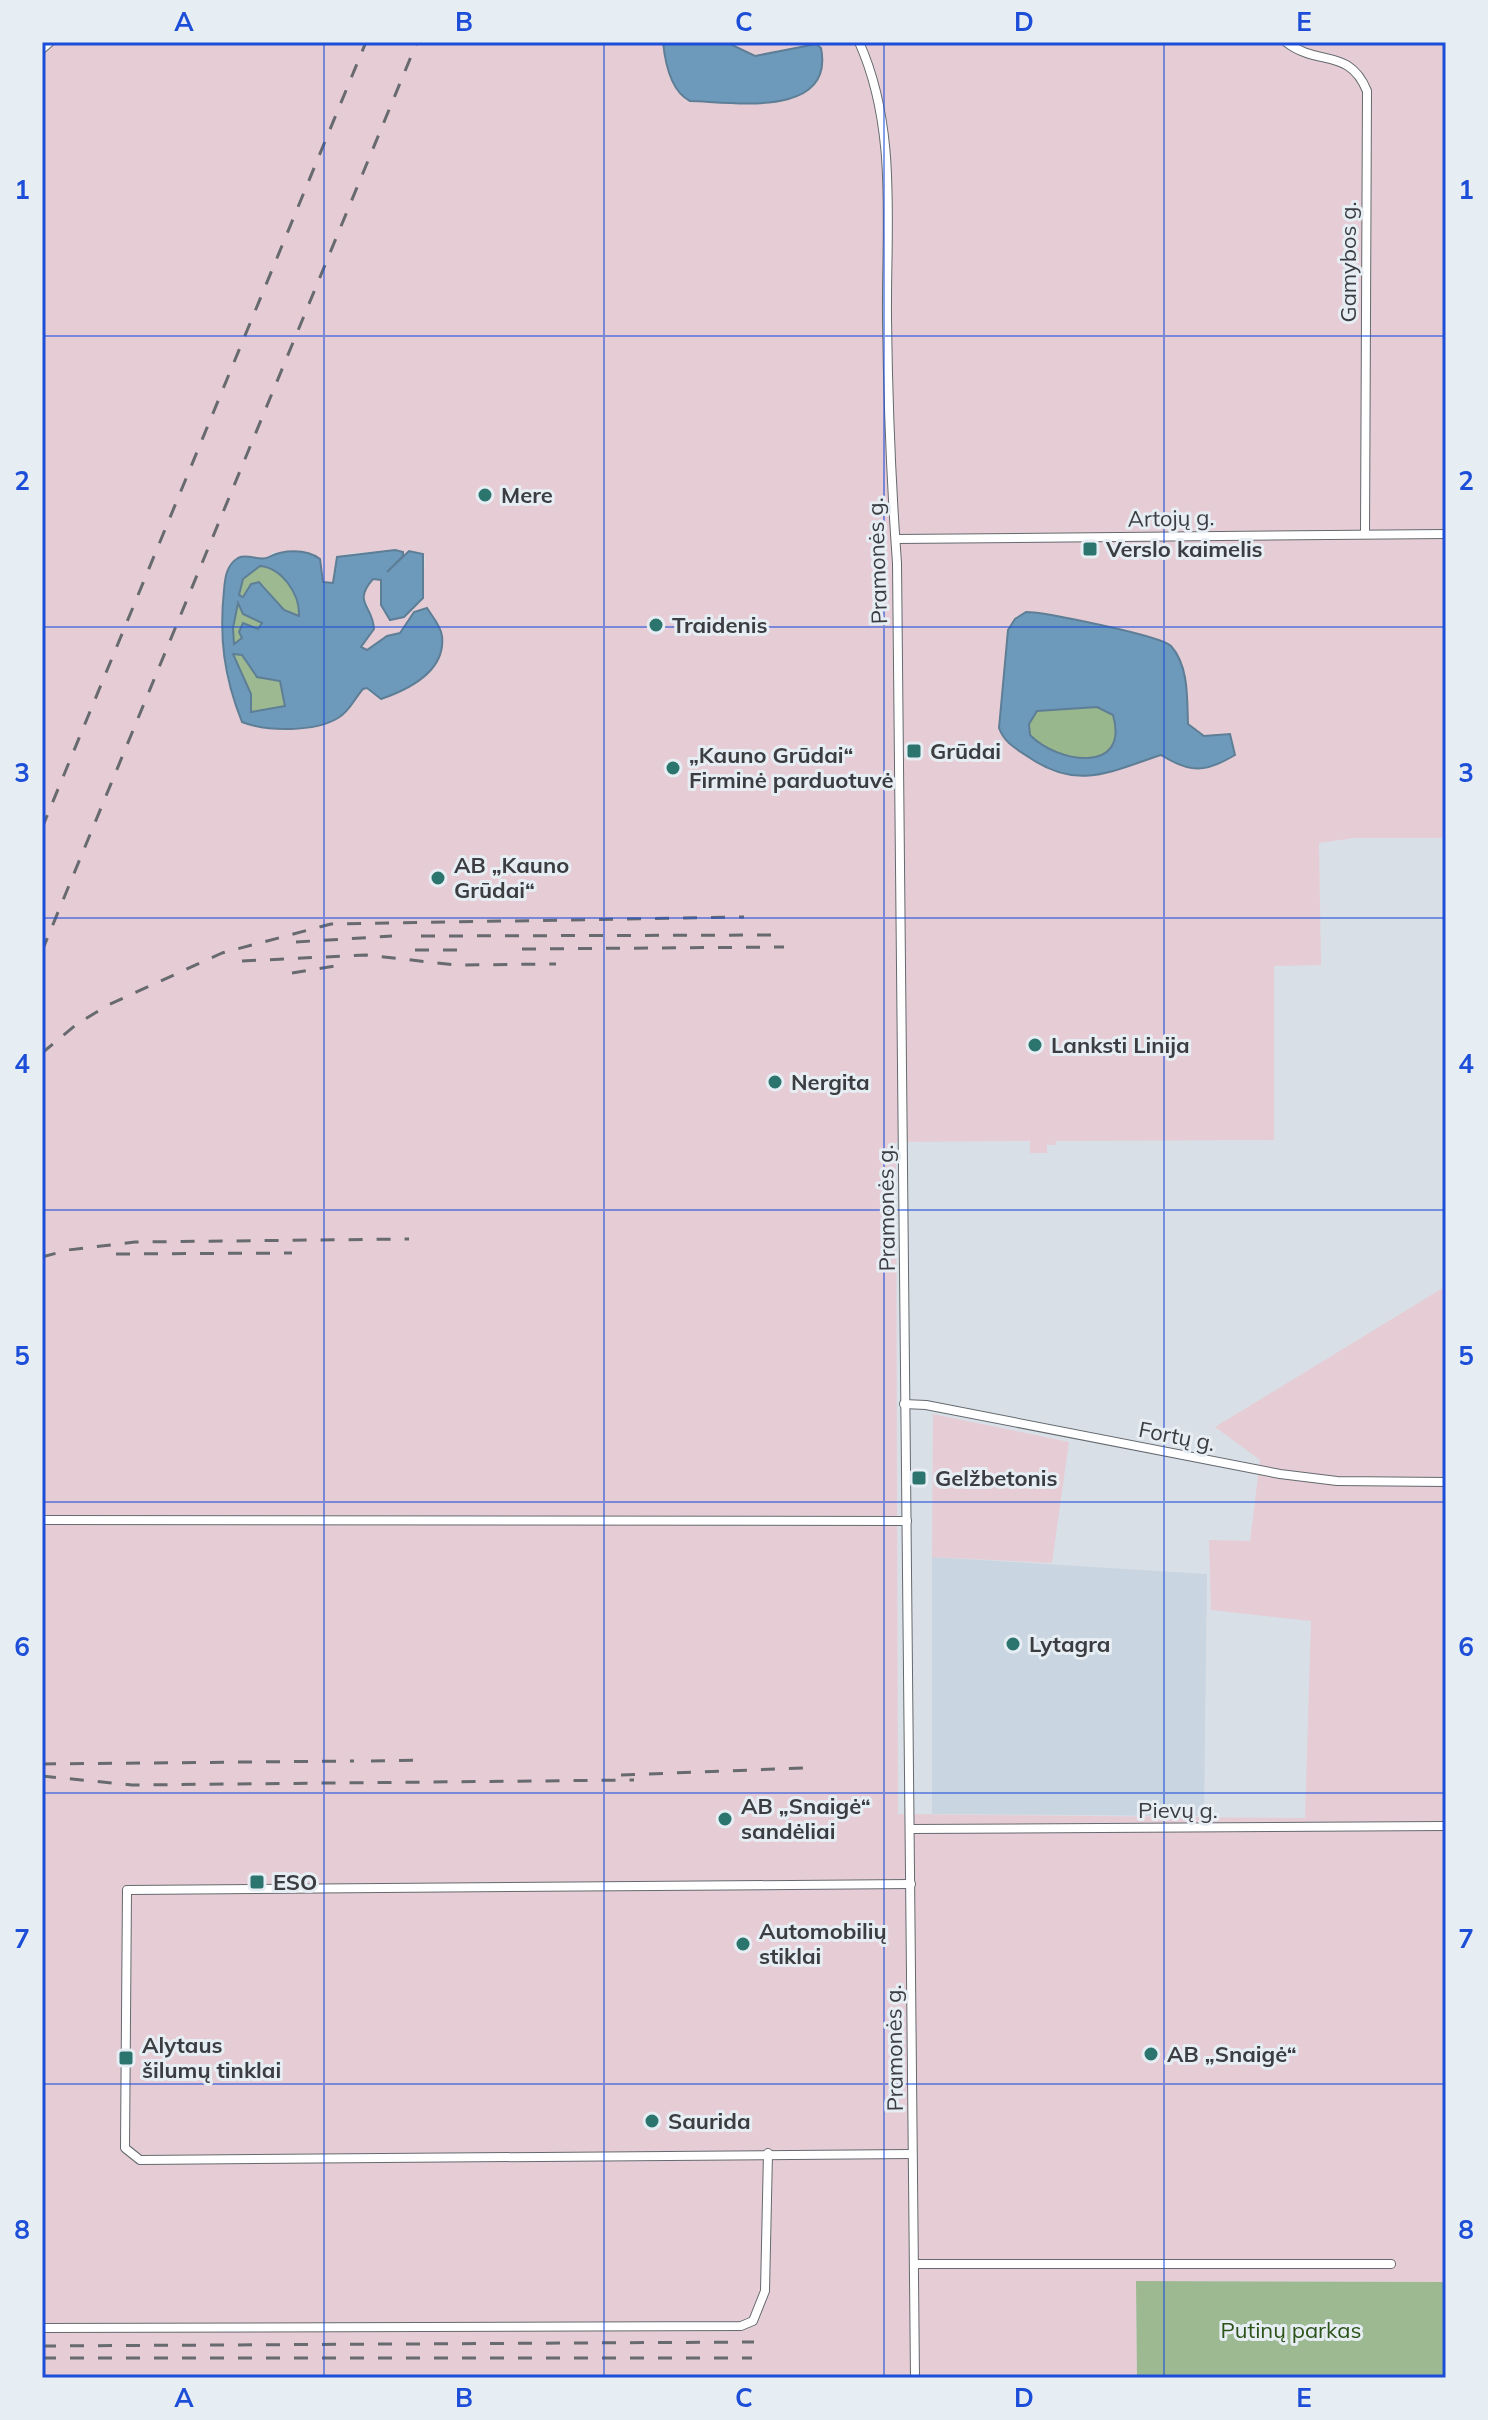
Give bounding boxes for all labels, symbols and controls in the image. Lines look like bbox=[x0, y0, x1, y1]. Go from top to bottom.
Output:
text: A bbox=[174, 5, 194, 38]
text: B bbox=[455, 5, 473, 38]
text: C bbox=[735, 5, 753, 38]
text: D bbox=[1014, 5, 1034, 38]
text: E bbox=[1296, 5, 1312, 38]
text: 1 bbox=[14, 173, 30, 206]
text: 1 bbox=[1458, 173, 1474, 206]
street label: Gamybos g. bbox=[1334, 202, 1362, 322]
text: 2 bbox=[14, 464, 30, 497]
text: 2 bbox=[1458, 464, 1474, 497]
place label: Mere bbox=[501, 481, 553, 509]
marker: Mere bbox=[476, 486, 494, 504]
street label: Pramonės g. bbox=[861, 497, 893, 625]
street label: Artojų g. bbox=[1127, 503, 1215, 533]
place label: Verslo kaimelis bbox=[1105, 535, 1263, 563]
marker: Verslo kaimelis bbox=[1081, 540, 1099, 558]
place label: Traidenis bbox=[672, 611, 768, 639]
marker: Traidenis bbox=[647, 616, 665, 634]
place label: Grūdai bbox=[930, 737, 1001, 765]
place label: „Kauno Grūdai“ Firminė parduotuvė bbox=[689, 741, 894, 794]
marker: Grūdai bbox=[905, 742, 923, 760]
text: 3 bbox=[14, 756, 30, 789]
text: 3 bbox=[1458, 756, 1474, 789]
marker: „Kauno Grūdai“ Firminė parduotuvė bbox=[664, 759, 682, 777]
place label: AB „Kauno Grūdai“ bbox=[454, 851, 569, 904]
marker: AB „Kauno Grūdai“ bbox=[429, 869, 447, 887]
place label: Lanksti Linija bbox=[1051, 1031, 1190, 1059]
marker: Lanksti Linija bbox=[1026, 1036, 1044, 1054]
text: 4 bbox=[14, 1047, 30, 1080]
text: 4 bbox=[1458, 1047, 1474, 1080]
place label: Nergita bbox=[791, 1068, 870, 1096]
marker: Nergita bbox=[766, 1073, 784, 1091]
street label: Pramonės g. bbox=[871, 1144, 901, 1272]
text: 5 bbox=[14, 1339, 30, 1372]
text: 5 bbox=[1458, 1339, 1474, 1372]
street label: Fortų g. bbox=[1136, 1415, 1218, 1457]
place label: Gelžbetonis bbox=[935, 1464, 1058, 1492]
marker: Gelžbetonis bbox=[910, 1469, 928, 1487]
text: 6 bbox=[14, 1630, 30, 1663]
place label: Lytagra bbox=[1029, 1630, 1110, 1658]
text: 6 bbox=[1458, 1630, 1474, 1663]
marker: Lytagra bbox=[1004, 1635, 1022, 1653]
place label: AB „Snaigė“ sandėliai bbox=[741, 1792, 871, 1845]
street label: Pievų g. bbox=[1138, 1796, 1218, 1824]
marker: AB „Snaigė“ sandėliai bbox=[716, 1810, 734, 1828]
place label: ESO bbox=[273, 1868, 317, 1896]
marker: ESO bbox=[248, 1873, 266, 1891]
place label: Automobilių stiklai bbox=[759, 1917, 887, 1970]
text: 7 bbox=[14, 1922, 30, 1955]
text: 7 bbox=[1458, 1922, 1474, 1955]
marker: Automobilių stiklai bbox=[734, 1935, 752, 1953]
street label: Pramonės g. bbox=[879, 1984, 909, 2112]
place label: Alytaus šilumų tinklai bbox=[142, 2031, 281, 2084]
place label: AB „Snaigė“ bbox=[1167, 2040, 1297, 2068]
marker: AB „Snaigė“ bbox=[1142, 2045, 1160, 2063]
marker: Alytaus šilumų tinklai bbox=[117, 2049, 135, 2067]
place label: Saurida bbox=[668, 2107, 751, 2135]
marker: Saurida bbox=[643, 2112, 661, 2130]
text: 8 bbox=[14, 2213, 30, 2246]
text: 8 bbox=[1458, 2213, 1474, 2246]
park label: Putinų parkas bbox=[1221, 2316, 1361, 2344]
text: A bbox=[174, 2381, 194, 2414]
text: B bbox=[455, 2381, 473, 2414]
text: C bbox=[735, 2381, 753, 2414]
text: D bbox=[1014, 2381, 1034, 2414]
text: E bbox=[1296, 2381, 1312, 2414]

